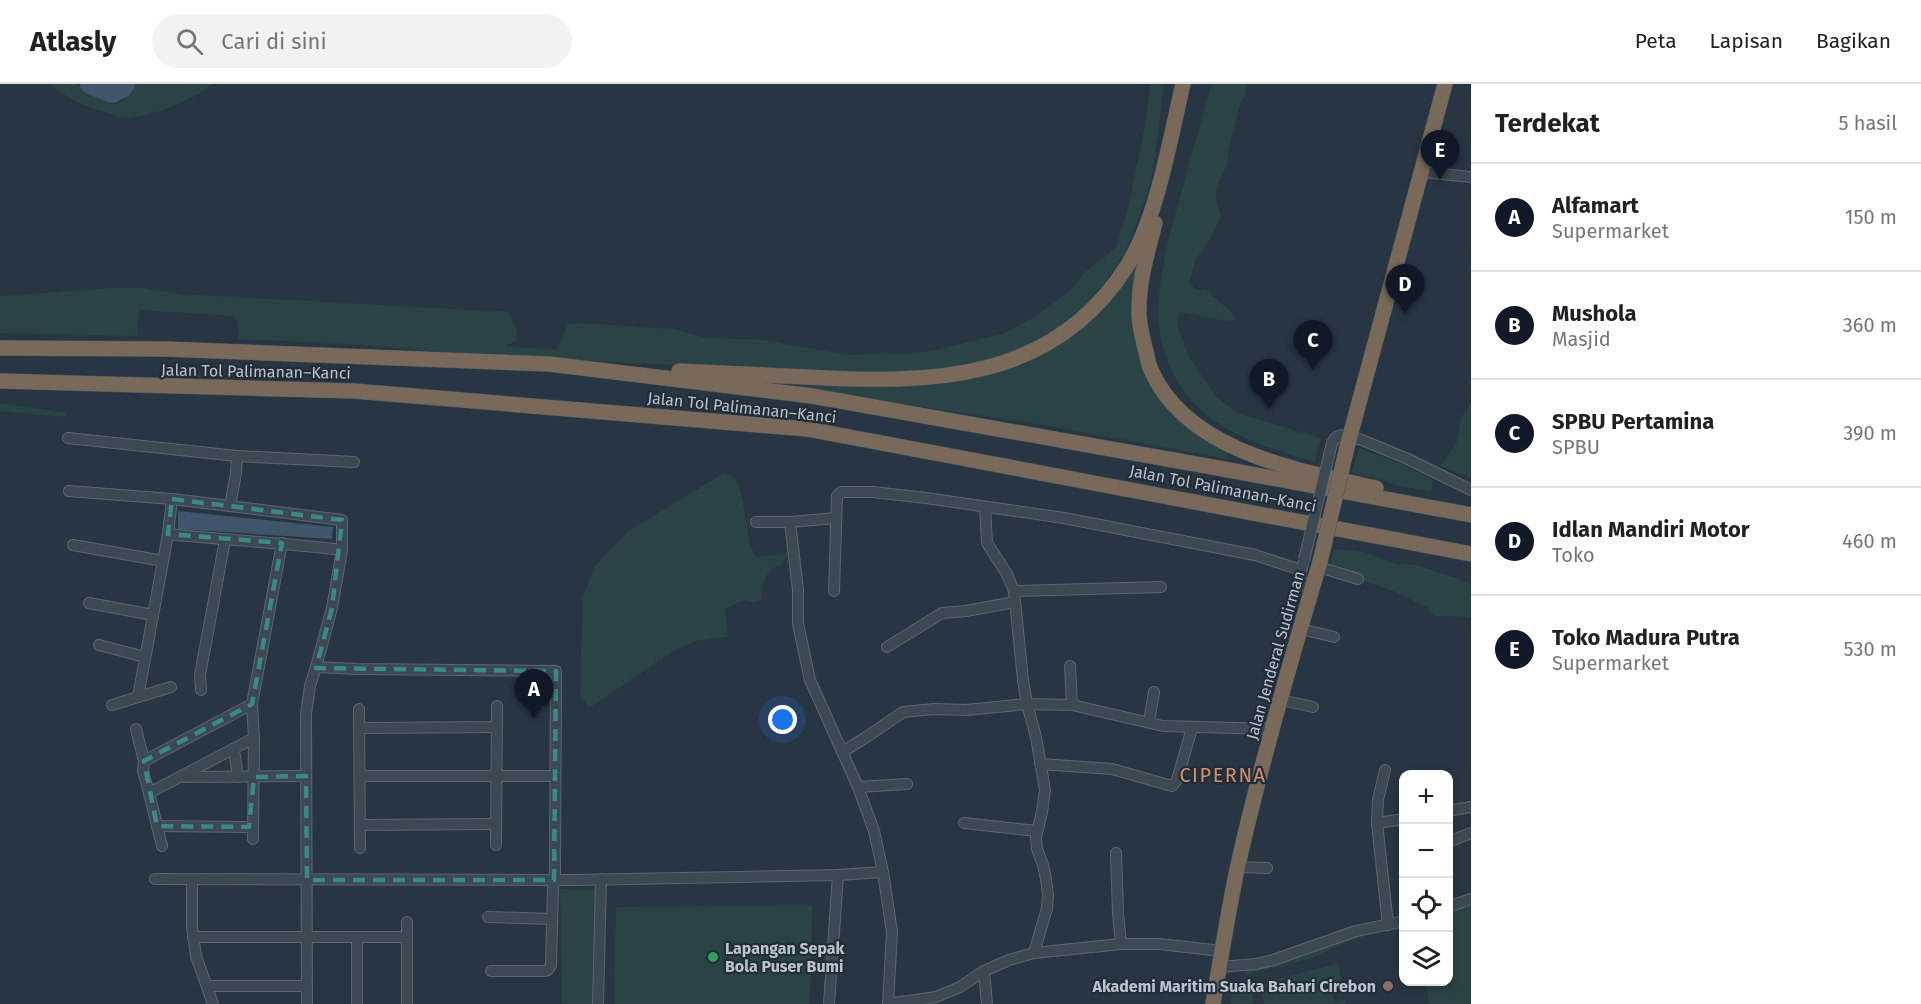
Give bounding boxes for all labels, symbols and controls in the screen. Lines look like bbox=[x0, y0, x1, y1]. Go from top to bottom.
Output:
search box bbox=[152, 14, 572, 68]
text: Atlasly bbox=[30, 25, 116, 58]
icon: search bbox=[173, 25, 206, 58]
text: Cari di sini bbox=[221, 28, 327, 55]
text: Peta bbox=[1635, 28, 1677, 54]
text: Lapisan bbox=[1710, 28, 1783, 54]
text: Bagikan bbox=[1816, 28, 1891, 54]
text: Terdekat bbox=[1495, 108, 1600, 139]
text: 5 hasil bbox=[1838, 111, 1897, 135]
pin: E bbox=[1420, 130, 1460, 180]
text: Alfamart bbox=[1552, 192, 1639, 219]
text: A bbox=[1509, 205, 1520, 229]
text: 150 m bbox=[1845, 205, 1897, 229]
text: Supermarket bbox=[1552, 219, 1669, 243]
pin: D bbox=[1386, 264, 1424, 314]
text: Mushola bbox=[1552, 300, 1637, 327]
text: B bbox=[1508, 313, 1521, 337]
text: 360 m bbox=[1843, 313, 1897, 337]
pin: C bbox=[1294, 320, 1332, 370]
text: Masjid bbox=[1552, 327, 1611, 351]
street label: Jalan Tol Palimanan–Kanci bbox=[161, 360, 351, 383]
pin: B bbox=[1250, 360, 1288, 409]
street label: Jalan Tol Palimanan–Kanci bbox=[647, 388, 837, 427]
text: SPBU Pertamina bbox=[1552, 408, 1714, 435]
text: C bbox=[1509, 421, 1520, 445]
text: 390 m bbox=[1843, 421, 1897, 445]
text: SPBU bbox=[1552, 435, 1600, 459]
street label: Jalan Tol Palimanan–Kanci bbox=[1128, 461, 1318, 516]
text: Idlan Mandiri Motor bbox=[1552, 516, 1750, 543]
text: D bbox=[1508, 529, 1521, 553]
text: 460 m bbox=[1842, 529, 1897, 553]
text: Toko bbox=[1552, 543, 1595, 567]
street label: Jalan Jenderal Sudirman bbox=[1242, 569, 1309, 742]
text: Toko Madura Putra bbox=[1552, 624, 1740, 651]
text: E bbox=[1509, 637, 1520, 661]
text: 530 m bbox=[1844, 637, 1897, 661]
text: Supermarket bbox=[1552, 651, 1669, 675]
pin: A bbox=[514, 670, 554, 719]
your location bbox=[768, 705, 797, 734]
district label: CIPERNA bbox=[1179, 763, 1267, 787]
map controls bbox=[1399, 770, 1453, 986]
button: + bbox=[1399, 770, 1453, 824]
button: − bbox=[1399, 824, 1453, 878]
button: locate bbox=[1399, 878, 1453, 932]
button: layers bbox=[1399, 932, 1453, 986]
place label: Lapangan Sepak Bola Puser Bumi bbox=[725, 939, 845, 976]
marker: Lapangan Sepak Bola Puser Bumi bbox=[706, 950, 720, 964]
place label: Akademi Maritim Suaka Bahari Cirebon bbox=[1091, 977, 1376, 996]
marker: Akademi Maritim Suaka Bahari Cirebon bbox=[1381, 979, 1395, 993]

